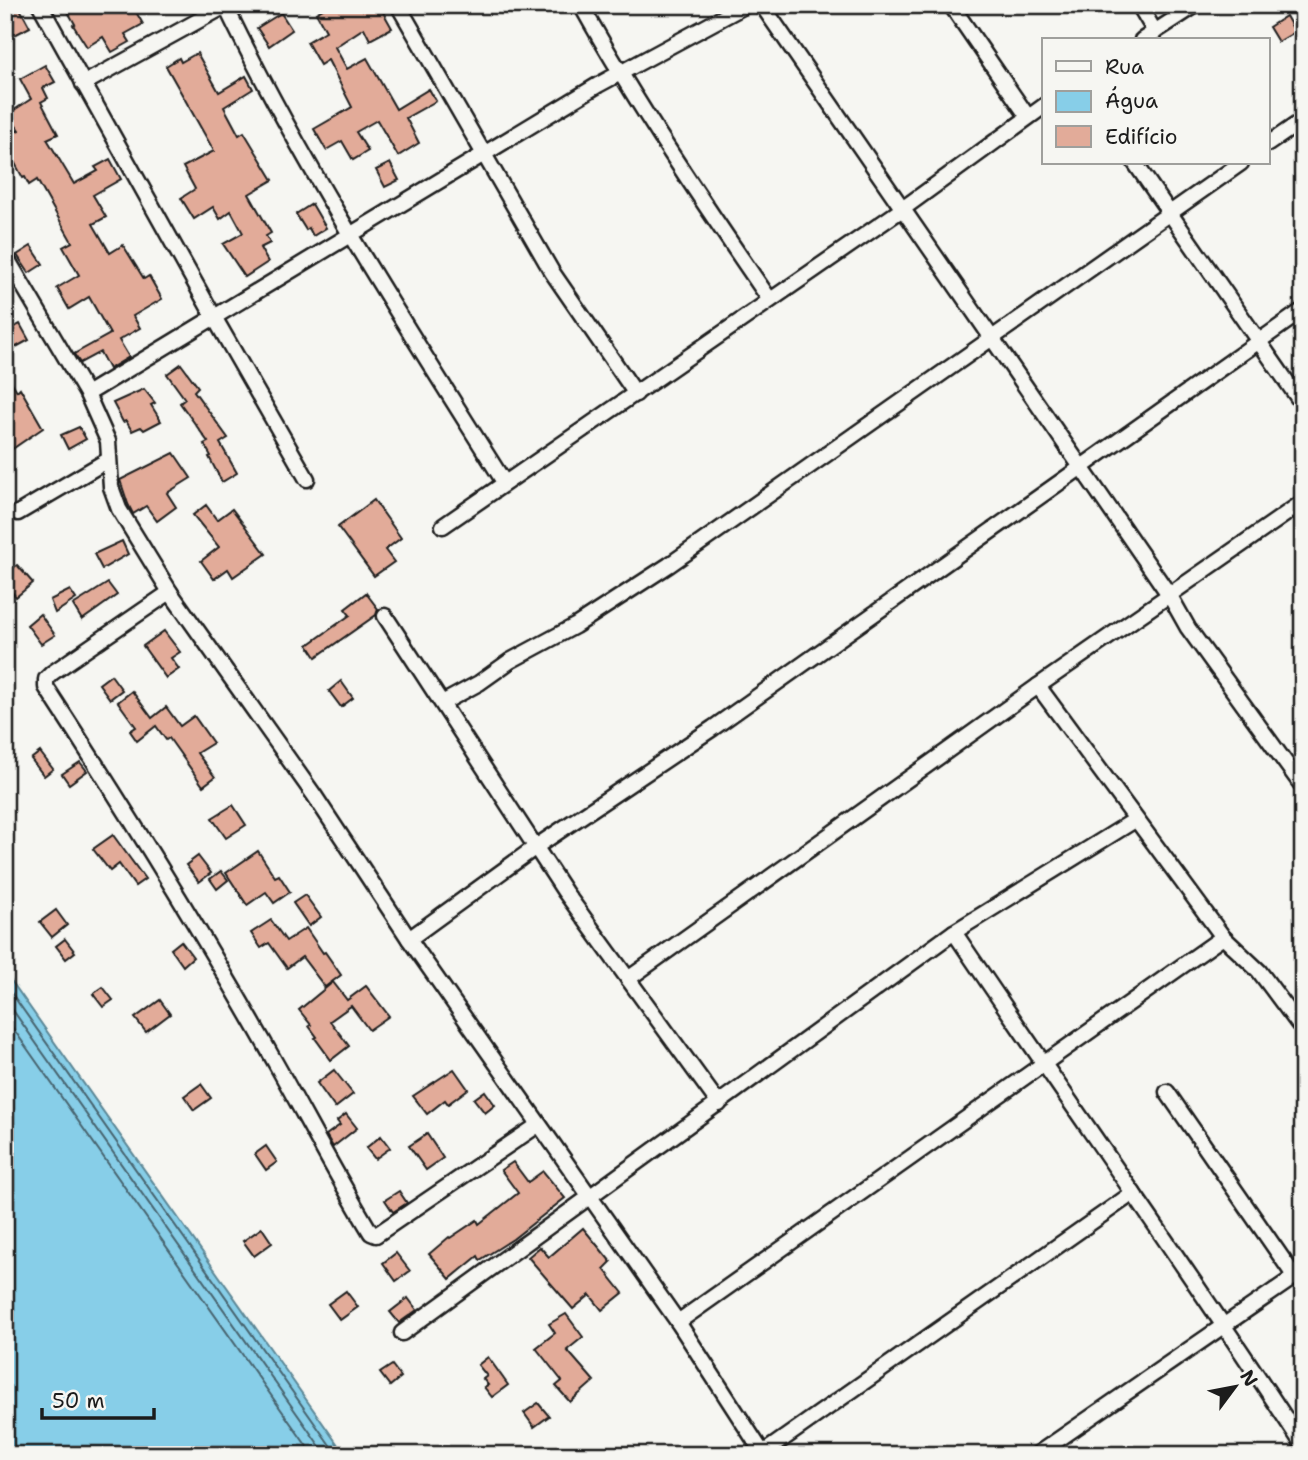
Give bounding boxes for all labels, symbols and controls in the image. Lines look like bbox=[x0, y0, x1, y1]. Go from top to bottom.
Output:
legend bbox=[1042, 38, 1270, 164]
text: Rua bbox=[1105, 53, 1144, 81]
text: Água bbox=[1105, 86, 1158, 115]
text: Edifício bbox=[1105, 123, 1177, 151]
north arrow bbox=[1200, 1352, 1270, 1422]
text: N bbox=[1234, 1365, 1264, 1391]
scale bar bbox=[42, 1376, 154, 1420]
text: 50 m bbox=[52, 1387, 105, 1415]

